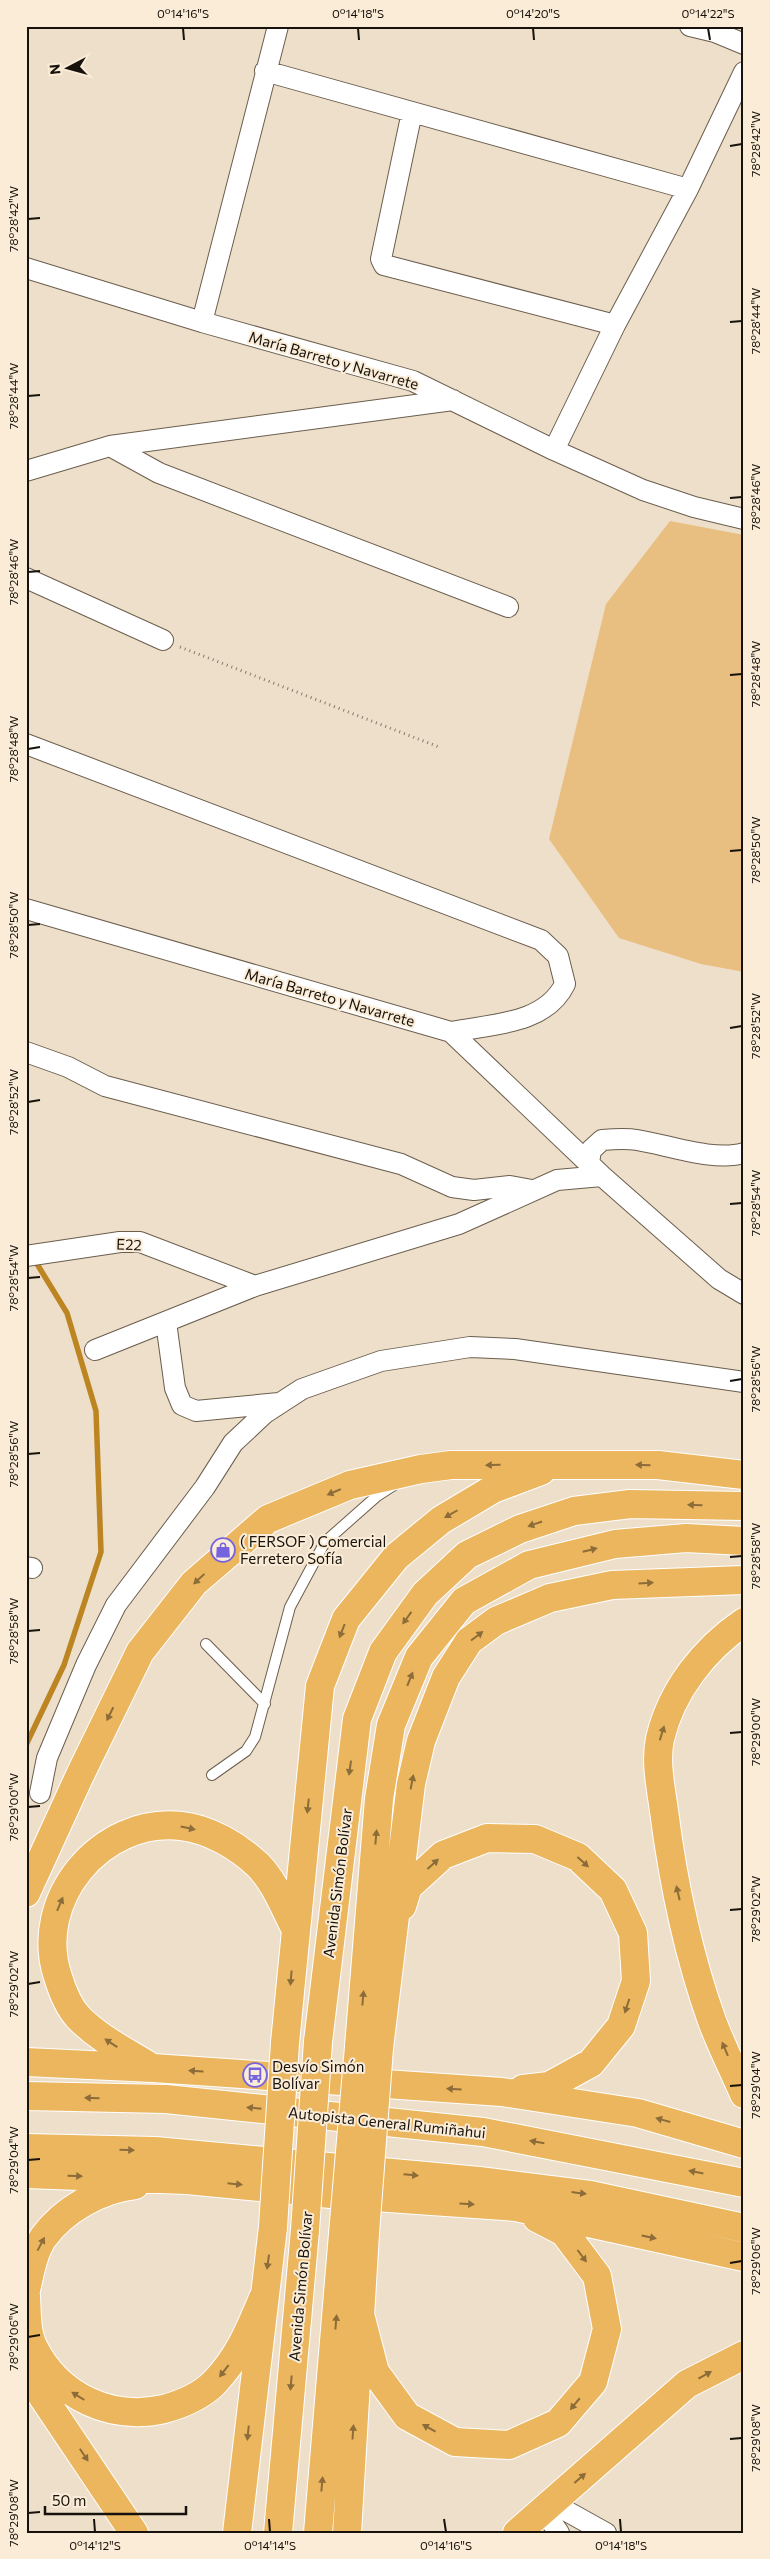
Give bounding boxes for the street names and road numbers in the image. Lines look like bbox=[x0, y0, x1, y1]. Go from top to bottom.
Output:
street label: María Barreto y Navarrete bbox=[247, 327, 421, 393]
street label: María Barreto y Navarrete bbox=[243, 964, 417, 1030]
street label: E22 bbox=[116, 1235, 142, 1253]
street label: Avenida Simón Bolívar bbox=[319, 1807, 355, 1959]
street label: Autopista General Rumiñahui bbox=[287, 2103, 487, 2141]
street label: Avenida Simón Bolívar bbox=[284, 2210, 316, 2362]

